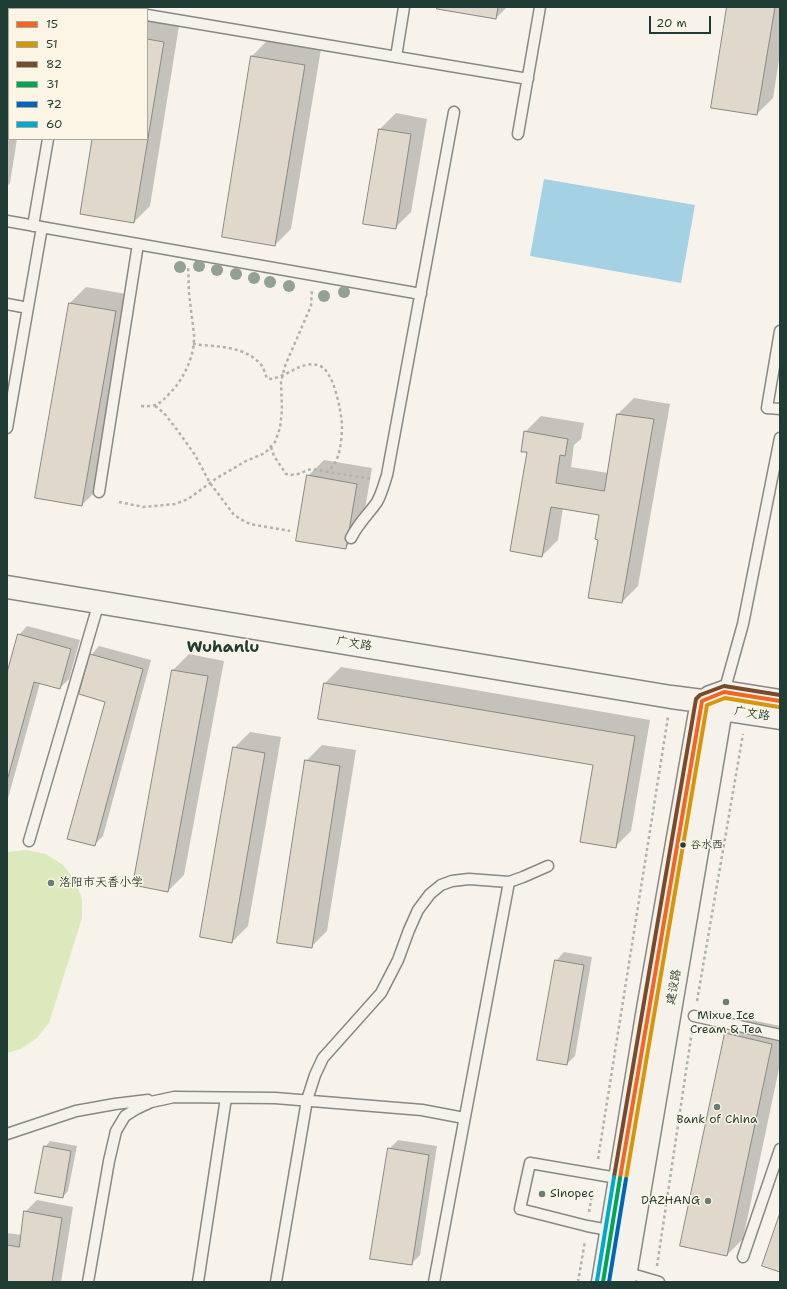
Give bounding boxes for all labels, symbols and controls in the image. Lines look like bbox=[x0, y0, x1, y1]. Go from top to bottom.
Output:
legend bbox=[8, 8, 148, 140]
scale bar bbox=[651, 8, 713, 34]
text: 20 m bbox=[656, 15, 687, 31]
text: 15 bbox=[46, 16, 58, 32]
text: 51 bbox=[46, 36, 58, 52]
text: 82 bbox=[46, 56, 62, 72]
text: 31 bbox=[46, 76, 59, 92]
text: 72 bbox=[46, 96, 62, 112]
text: 60 bbox=[46, 116, 62, 132]
street label: 广文路 bbox=[335, 634, 373, 654]
district label: Wuhanlu bbox=[187, 638, 259, 658]
street label: 广文路 bbox=[733, 704, 771, 724]
place label: 谷水西 bbox=[690, 838, 723, 852]
marker: 谷水西 bbox=[678, 840, 688, 850]
place label: 洛阳市天香小学 bbox=[59, 876, 143, 890]
marker: 洛阳市天香小学 bbox=[46, 878, 56, 888]
street label: 建设路 bbox=[664, 968, 684, 1006]
marker: Mixue Ice Cream & Tea bbox=[721, 997, 731, 1007]
place label: Mixue Ice Cream & Tea bbox=[690, 1009, 762, 1037]
marker: Bank of China bbox=[712, 1102, 722, 1112]
place label: Bank of China bbox=[677, 1113, 757, 1127]
place label: Sinopec bbox=[550, 1187, 594, 1201]
marker: Sinopec bbox=[537, 1189, 547, 1199]
place label: DAZHANG bbox=[641, 1194, 700, 1208]
marker: DAZHANG bbox=[703, 1196, 713, 1206]

